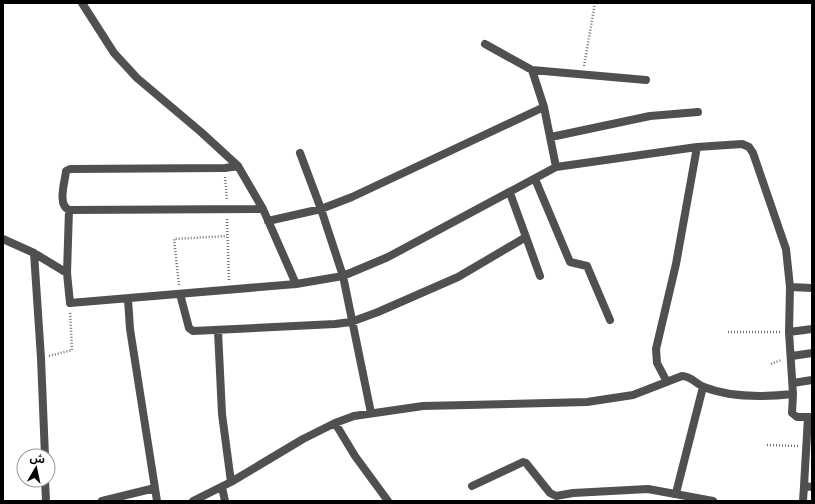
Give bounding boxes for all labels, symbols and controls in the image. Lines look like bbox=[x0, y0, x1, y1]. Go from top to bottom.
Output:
north arrow bbox=[16, 448, 56, 488]
text: ش bbox=[29, 451, 46, 466]

